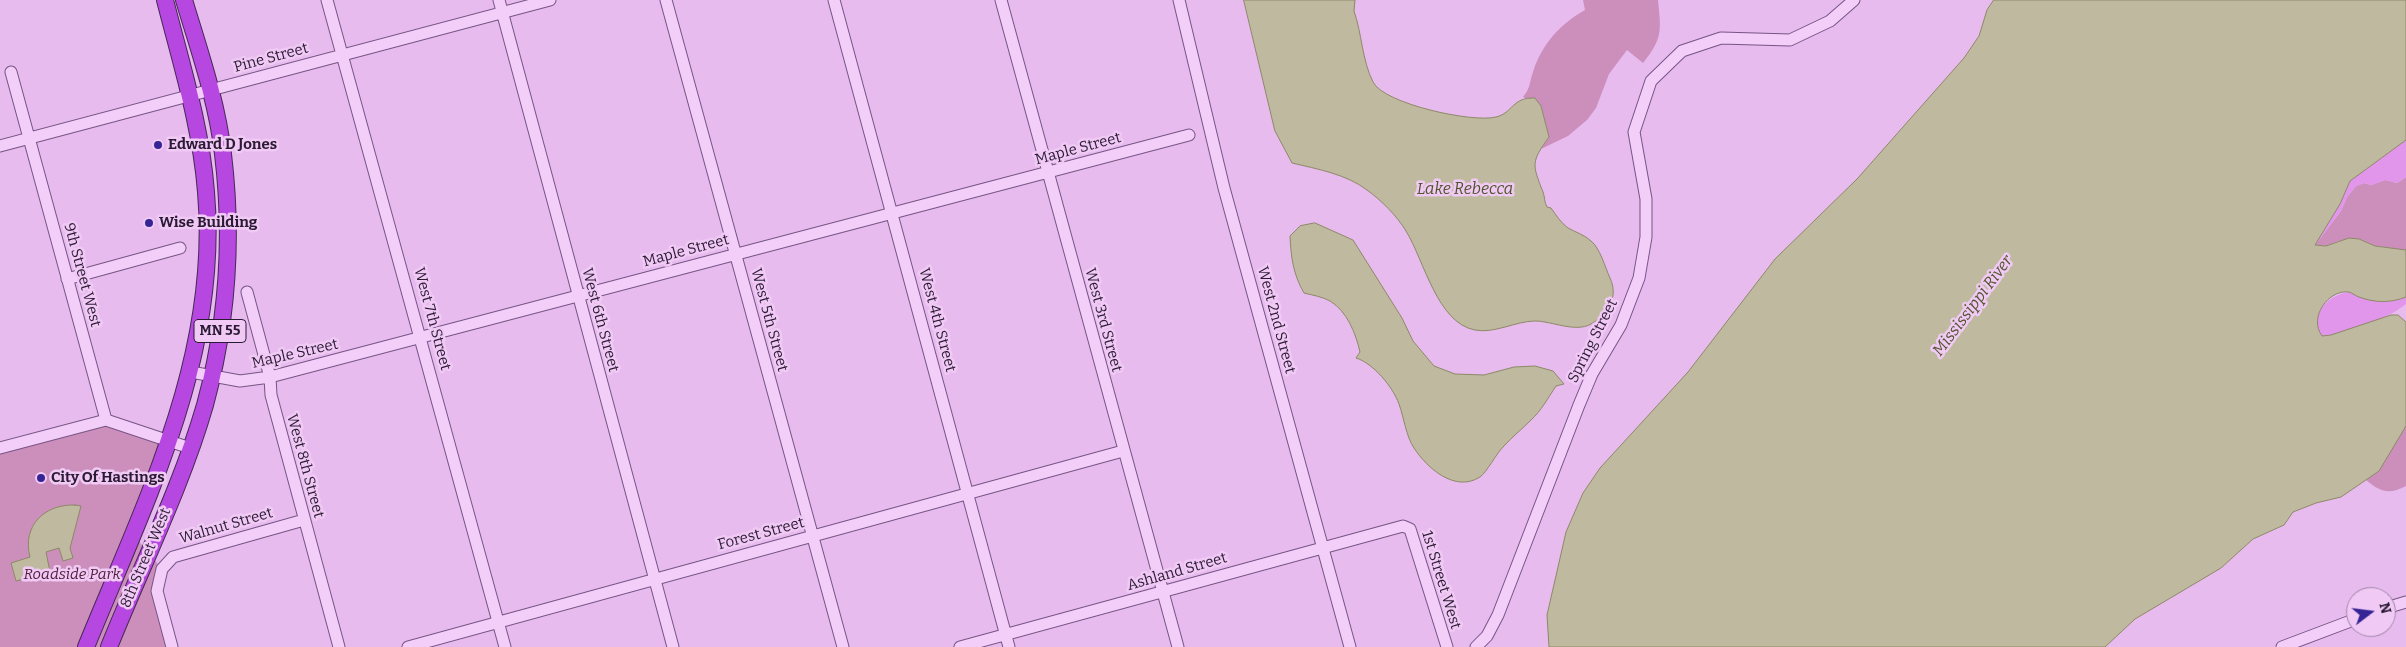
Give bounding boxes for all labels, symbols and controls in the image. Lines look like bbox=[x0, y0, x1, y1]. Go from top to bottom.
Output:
street label: Pine Street bbox=[232, 39, 310, 77]
street label: Maple Street bbox=[1033, 129, 1123, 169]
place label: Edward D Jones bbox=[168, 136, 277, 154]
marker: Edward D Jones bbox=[152, 139, 164, 151]
water label: Lake Rebecca bbox=[1417, 180, 1513, 200]
place label: Wise Building bbox=[159, 214, 257, 232]
marker: Wise Building bbox=[143, 217, 155, 229]
street label: 9th Street West bbox=[59, 221, 105, 329]
street label: Maple Street bbox=[641, 231, 731, 271]
water label: Mississippi River bbox=[1929, 252, 2017, 360]
street label: West 2nd Street bbox=[1253, 265, 1299, 375]
street label: West 7th Street bbox=[410, 266, 454, 372]
street label: West 6th Street bbox=[577, 266, 623, 374]
street label: West 5th Street bbox=[747, 266, 791, 374]
street label: West 4th Street bbox=[914, 266, 960, 374]
street label: West 3rd Street bbox=[1080, 266, 1126, 374]
street label: Spring Street bbox=[1564, 296, 1622, 386]
road number: MN 55 bbox=[194, 320, 246, 342]
street label: Maple Street bbox=[250, 335, 340, 373]
street label: West 8th Street bbox=[282, 412, 328, 520]
place label: City Of Hastings bbox=[51, 469, 165, 487]
marker: City Of Hastings bbox=[35, 472, 47, 484]
street label: Walnut Street bbox=[177, 504, 275, 548]
street label: 8th Street West bbox=[117, 505, 175, 611]
street label: Forest Street bbox=[716, 514, 806, 554]
street label: 1st Street West bbox=[1417, 529, 1465, 631]
street label: Ashland Street bbox=[1125, 549, 1229, 595]
park label: Roadside Park bbox=[23, 566, 121, 584]
north arrow bbox=[2346, 587, 2396, 637]
text: N bbox=[2375, 601, 2395, 616]

